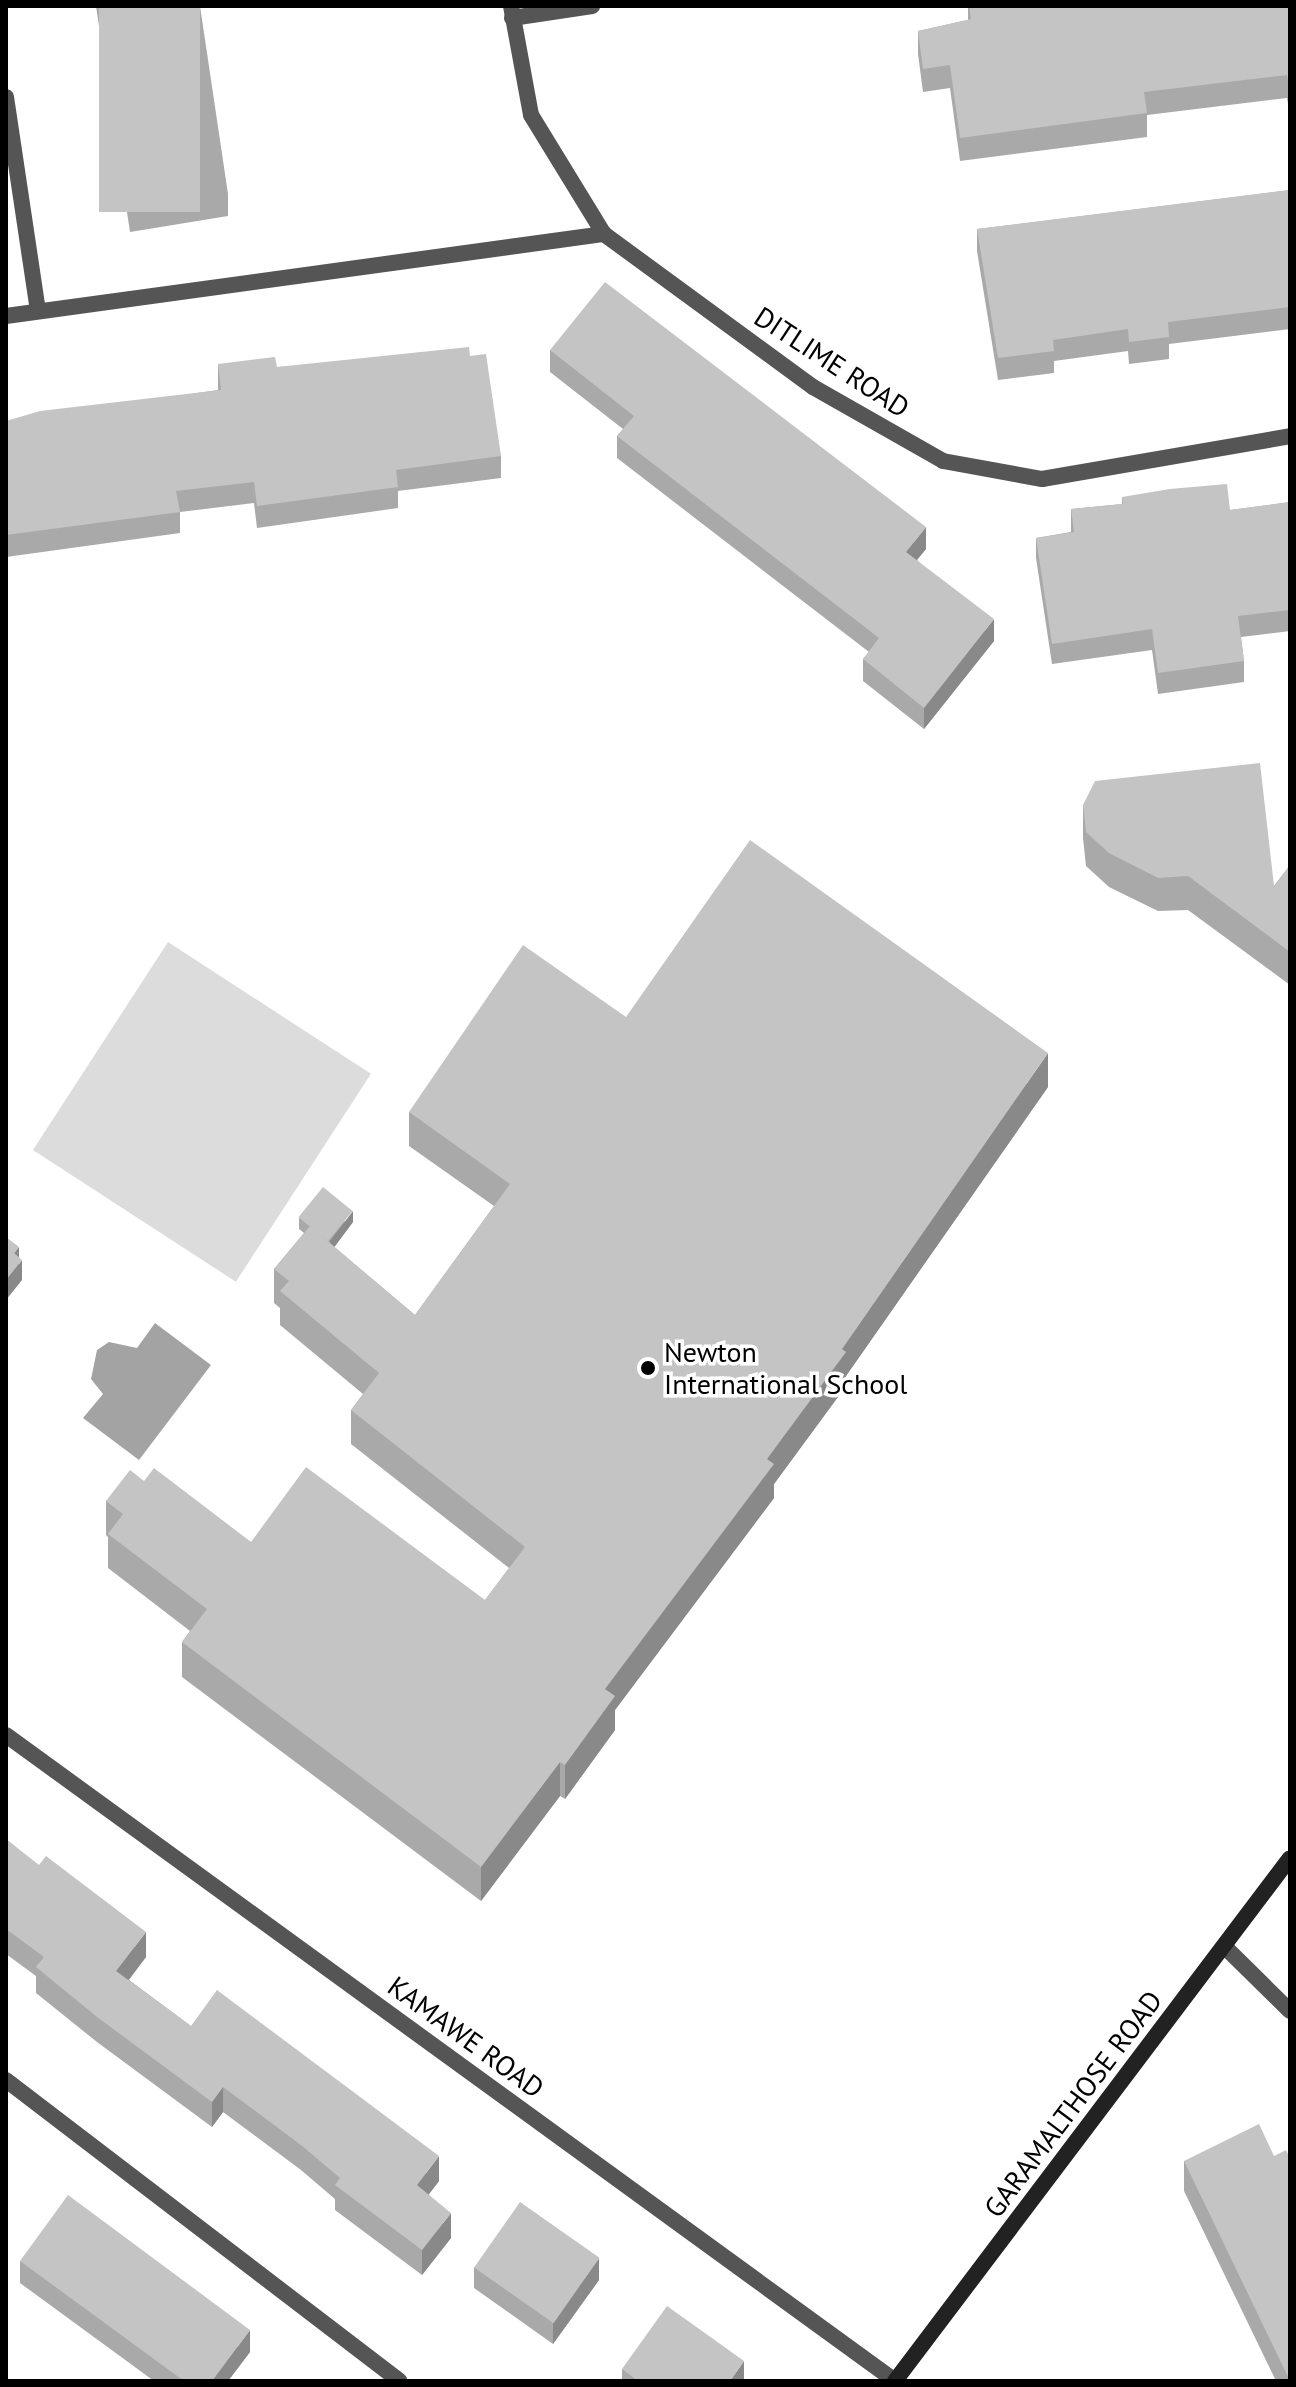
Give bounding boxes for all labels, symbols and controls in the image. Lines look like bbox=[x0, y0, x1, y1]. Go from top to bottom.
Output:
street label: DITLIME ROAD bbox=[748, 299, 916, 425]
place label: Newton International School bbox=[664, 1335, 907, 1401]
marker: Newton International School bbox=[639, 1359, 657, 1377]
street label: KAMAWE ROAD bbox=[381, 1969, 551, 2105]
street label: GARAMALTHOSE ROAD bbox=[977, 1984, 1169, 2224]

